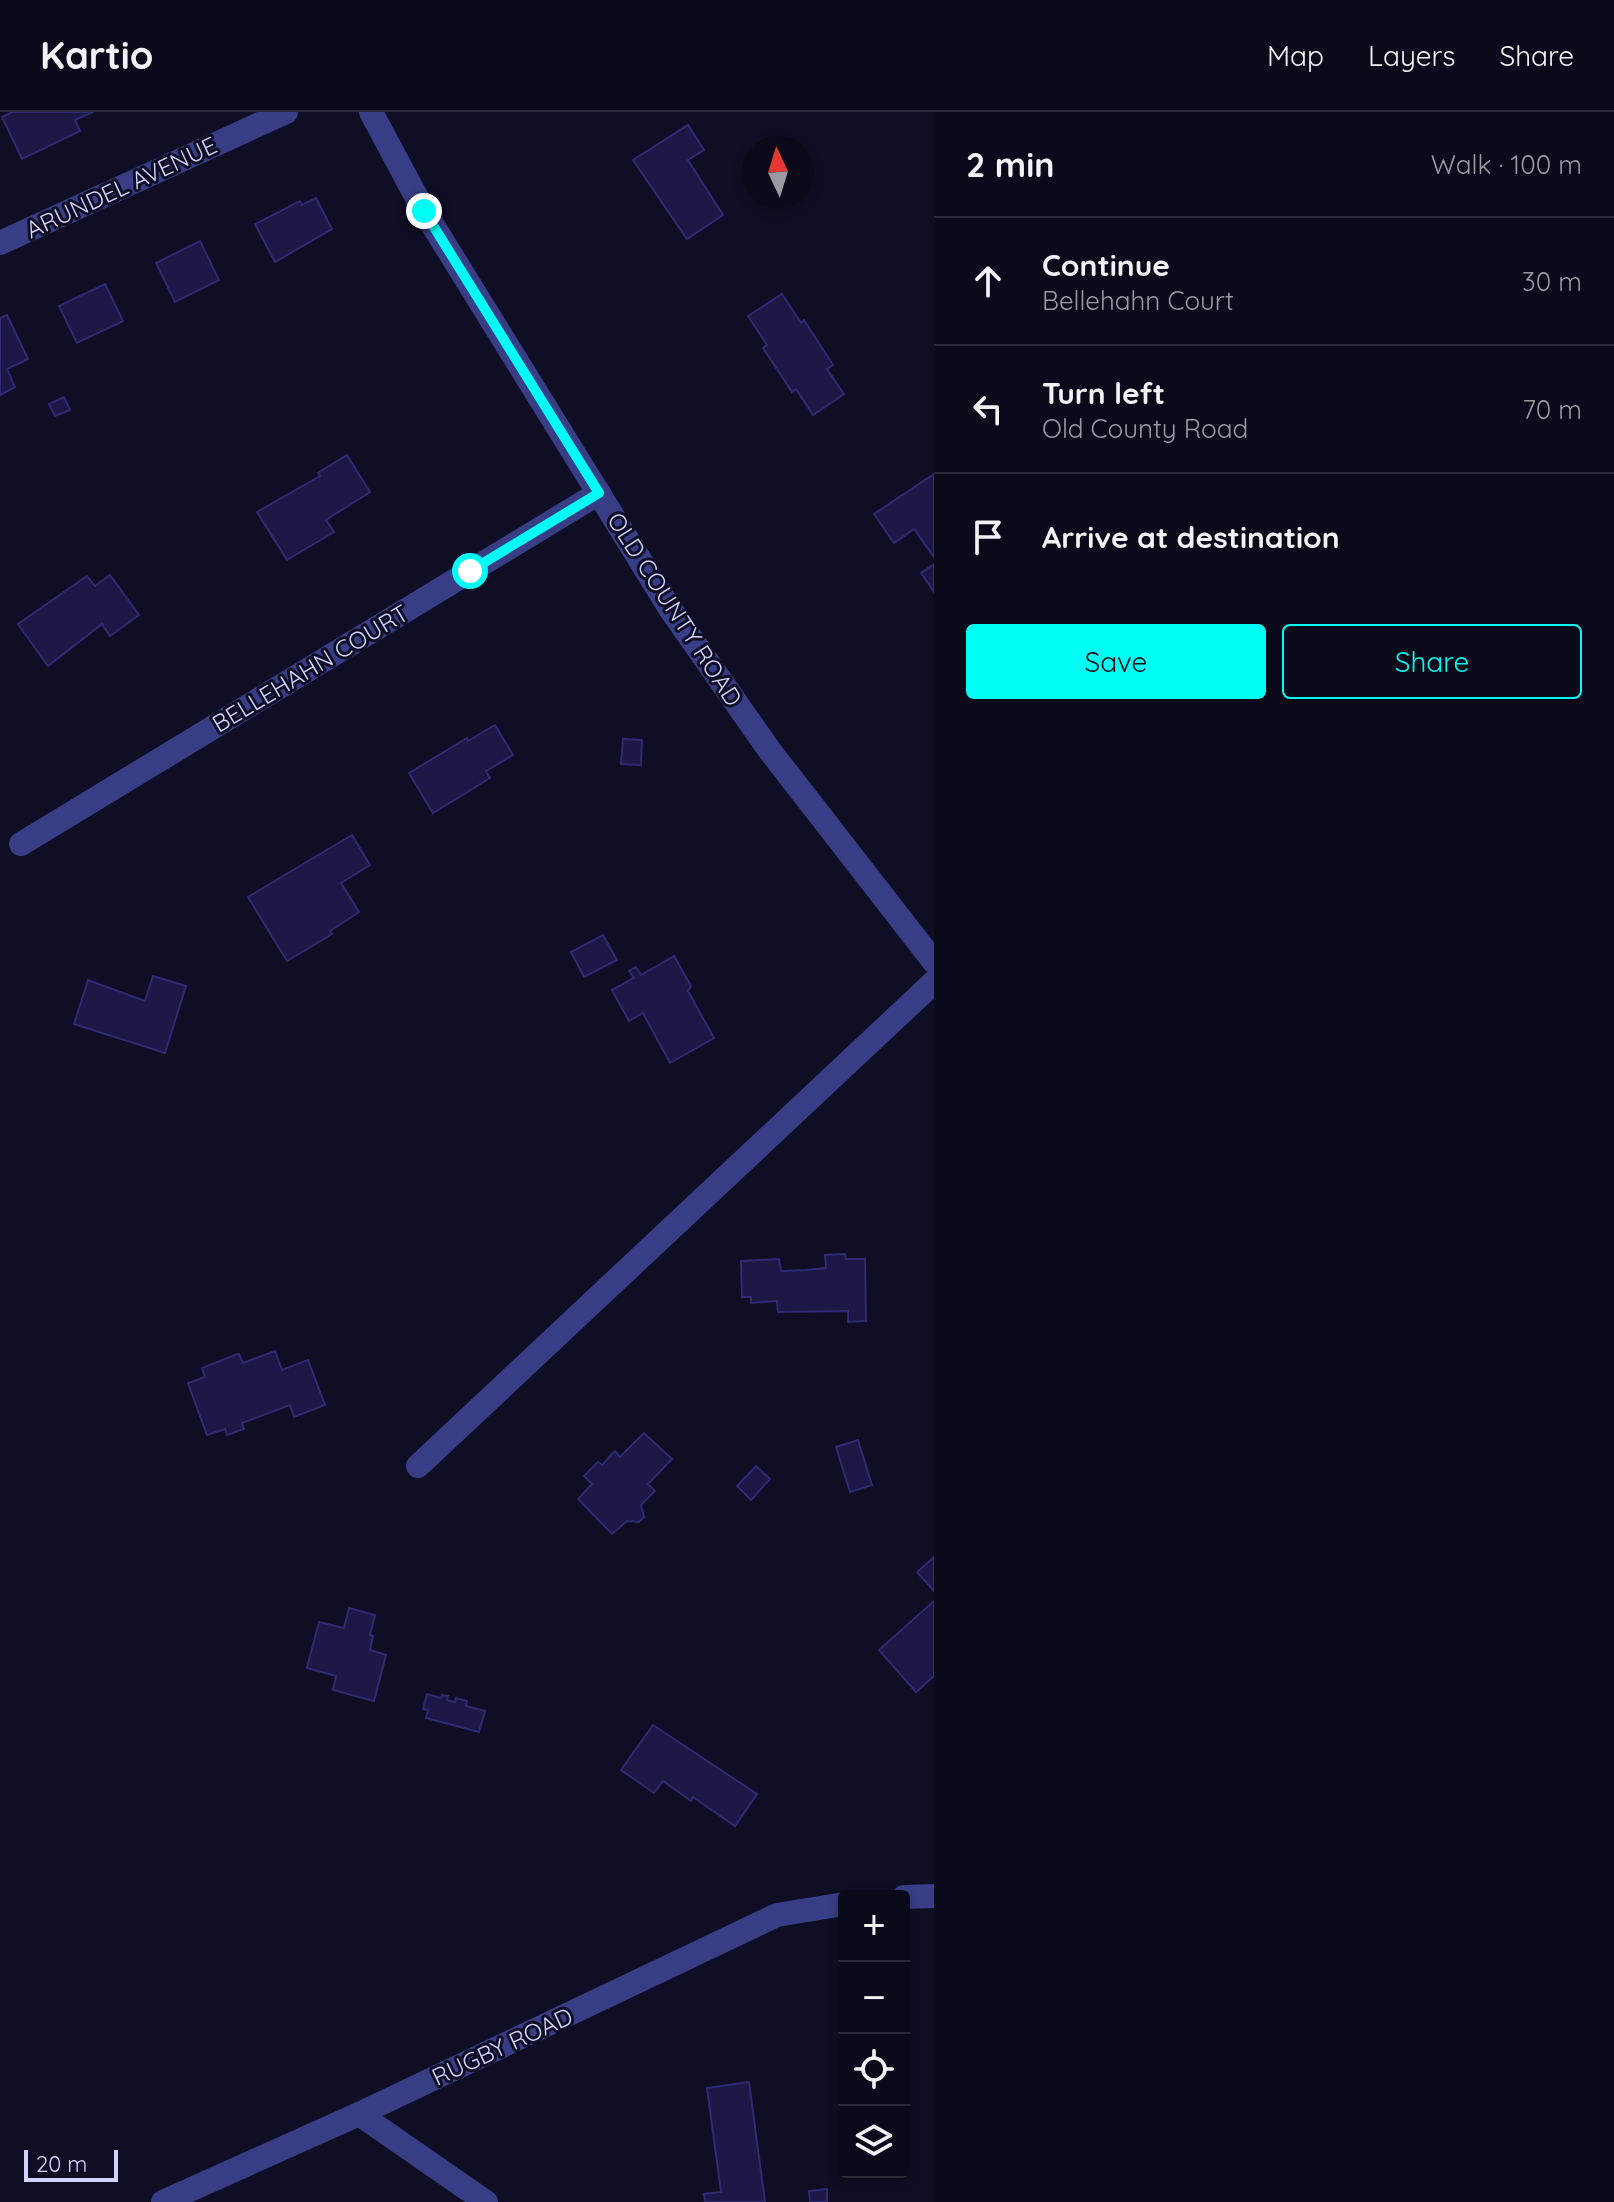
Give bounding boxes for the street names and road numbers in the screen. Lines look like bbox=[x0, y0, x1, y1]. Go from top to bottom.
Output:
street label: ARUNDEL AVENUE bbox=[21, 130, 221, 244]
street label: OLD COUNTY ROAD bbox=[601, 506, 749, 712]
street label: BELLEHAHN COURT bbox=[206, 597, 414, 739]
street label: RUGBY ROAD bbox=[427, 2000, 577, 2092]

